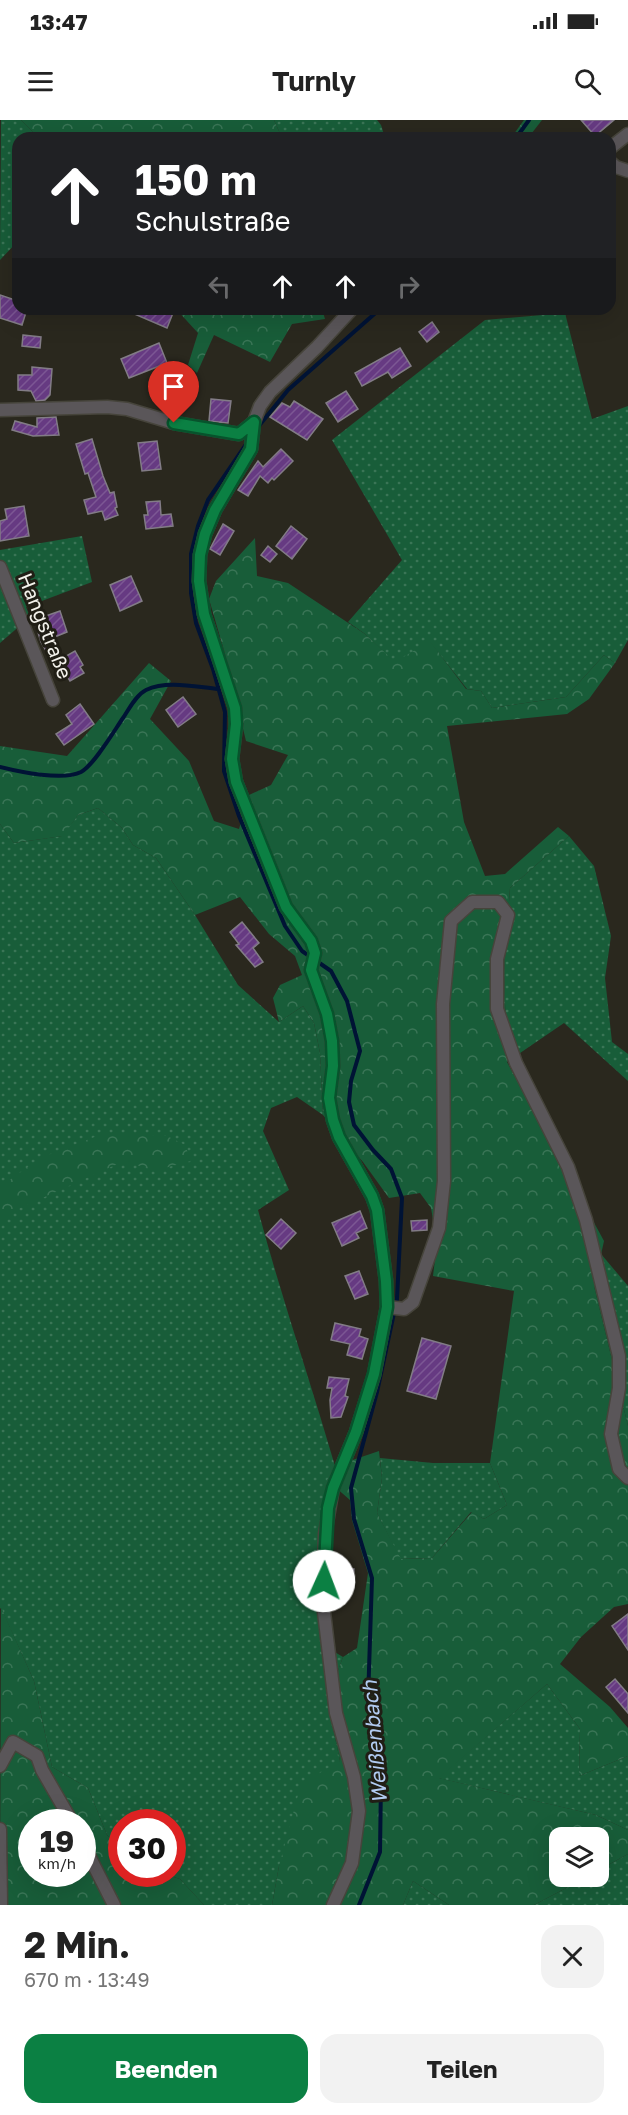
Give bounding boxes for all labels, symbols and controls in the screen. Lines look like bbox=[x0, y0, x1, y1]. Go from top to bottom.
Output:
text: 13:47 bbox=[30, 8, 88, 35]
icon: menu bbox=[24, 65, 57, 98]
text: Turnly bbox=[272, 65, 356, 97]
icon: search bbox=[571, 65, 604, 98]
text: 150 m bbox=[135, 154, 257, 204]
icon: ahead bbox=[36, 156, 114, 234]
text: Schulstraße bbox=[135, 205, 291, 237]
icon: left bbox=[203, 270, 236, 303]
icon: ahead bbox=[266, 270, 299, 303]
icon: ahead bbox=[329, 270, 362, 303]
icon: right bbox=[392, 270, 425, 303]
pin bbox=[148, 361, 199, 423]
icon: arrive bbox=[157, 370, 190, 403]
street label: Hangstraße bbox=[14, 569, 78, 682]
position arrow bbox=[292, 1549, 356, 1613]
water label: Weißenbach bbox=[356, 1678, 392, 1805]
speed limit sign: 30 bbox=[108, 1809, 186, 1887]
text: 19 bbox=[40, 1823, 74, 1859]
map controls bbox=[549, 1827, 609, 1887]
button: layers bbox=[549, 1827, 609, 1887]
text: km/h bbox=[38, 1854, 76, 1872]
text: 2 Min. bbox=[24, 1923, 130, 1966]
button: close bbox=[541, 1925, 604, 1988]
text: 670 m · 13:49 bbox=[24, 1967, 150, 1991]
button: Beenden bbox=[24, 2034, 308, 2103]
button: Teilen bbox=[320, 2034, 604, 2103]

